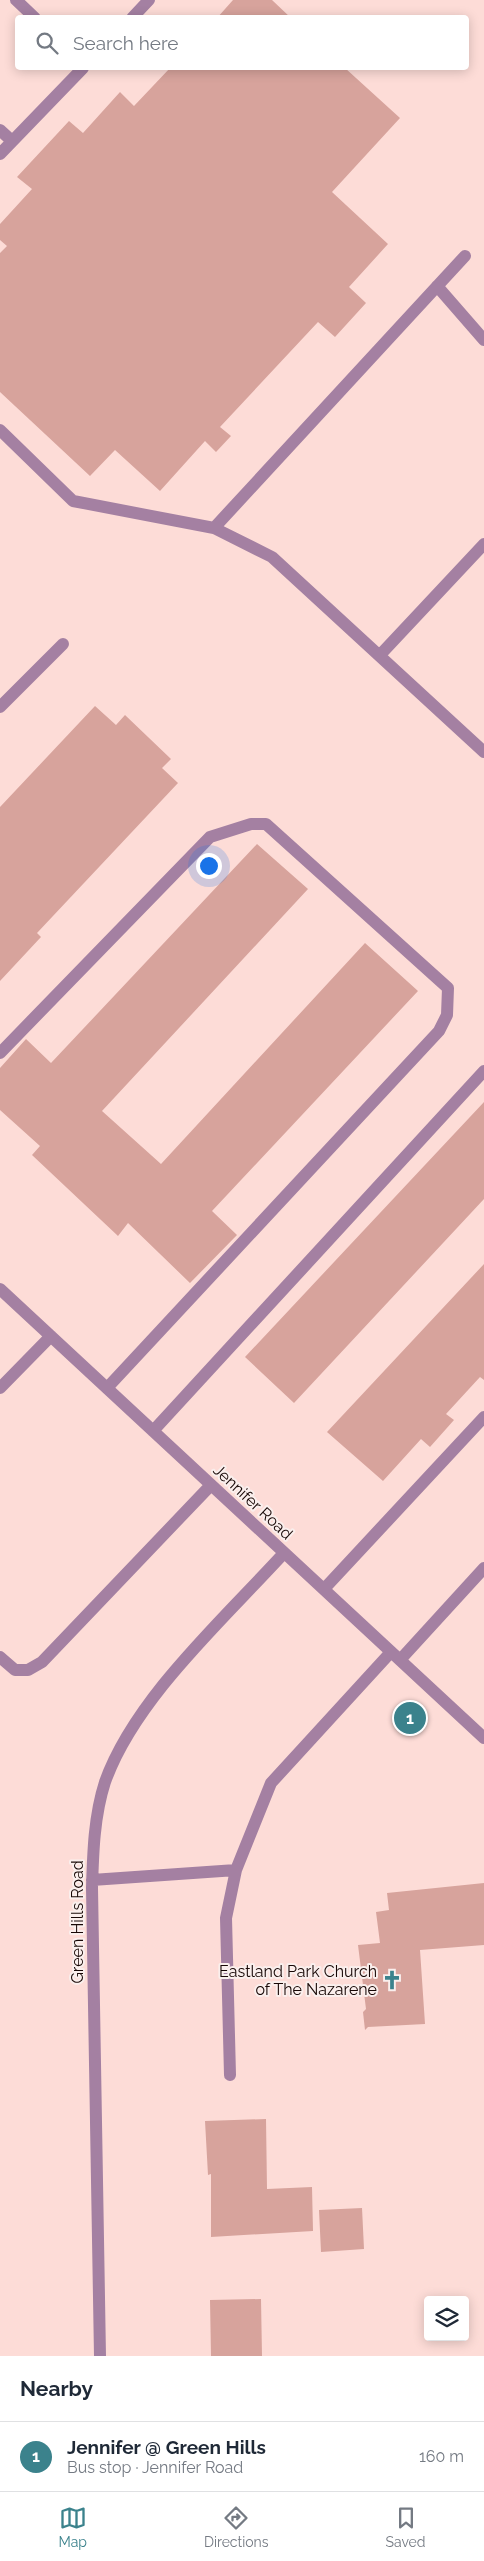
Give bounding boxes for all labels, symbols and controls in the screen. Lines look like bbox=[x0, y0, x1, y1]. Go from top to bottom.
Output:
search box bbox=[15, 15, 469, 70]
icon: search bbox=[33, 29, 61, 57]
text: Search here bbox=[73, 32, 179, 54]
your location bbox=[196, 853, 222, 879]
street label: Jennifer Road bbox=[210, 1461, 297, 1543]
pin: 1 bbox=[394, 1699, 426, 1737]
street label: Green Hills Road bbox=[68, 1860, 87, 1984]
place label: Eastland Park Church of The Nazarene bbox=[219, 1962, 377, 1999]
church icon: Eastland Park Church of The Nazarene bbox=[381, 1969, 403, 1991]
map controls bbox=[424, 2296, 469, 2341]
button: layers bbox=[424, 2296, 469, 2341]
text: Nearby bbox=[20, 2376, 93, 2401]
text: Jennifer @ Green Hills bbox=[67, 2436, 266, 2458]
text: 1 bbox=[32, 2447, 40, 2466]
text: 160 m bbox=[419, 2447, 464, 2466]
text: Bus stop · Jennifer Road bbox=[67, 2458, 243, 2477]
tab: Map bbox=[58, 2504, 87, 2550]
tab: Directions bbox=[204, 2504, 269, 2550]
tab: Saved bbox=[385, 2504, 426, 2550]

